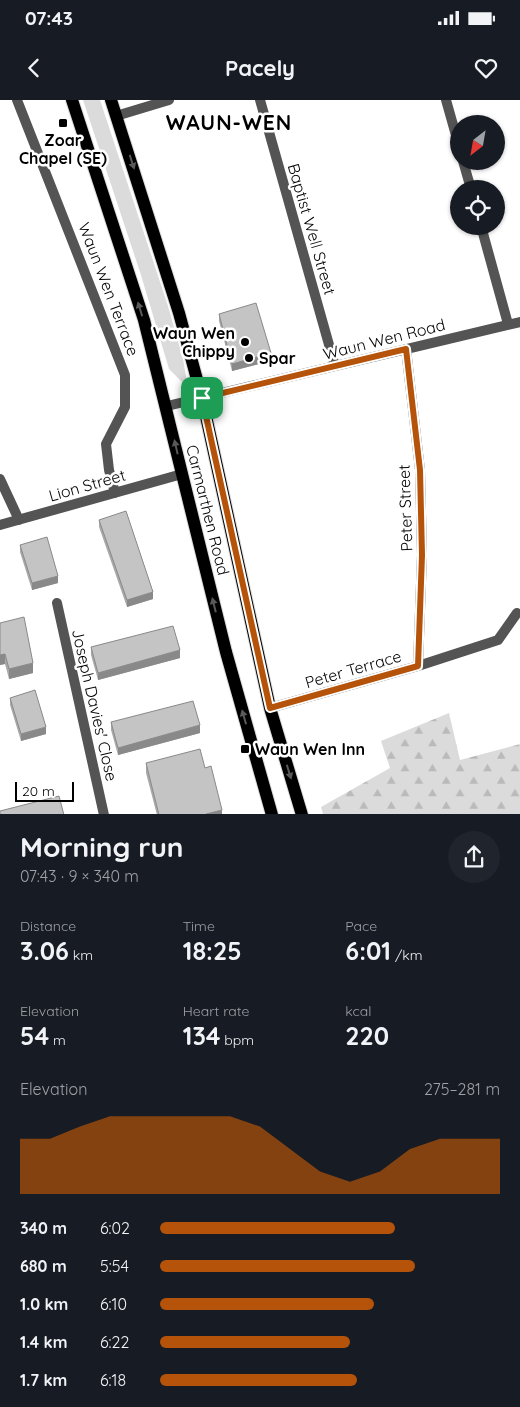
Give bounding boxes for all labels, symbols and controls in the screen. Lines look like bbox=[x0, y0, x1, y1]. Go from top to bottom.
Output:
text: 07:43 bbox=[25, 6, 73, 30]
icon: back bbox=[20, 54, 48, 82]
text: Pacely bbox=[225, 54, 295, 82]
icon: heart bbox=[472, 54, 500, 82]
district label: WAUN-WEN bbox=[166, 109, 292, 135]
north arrow bbox=[450, 115, 505, 170]
map controls bbox=[450, 115, 505, 235]
marker: Zoar Chapel (SE) bbox=[57, 117, 69, 129]
place label: Zoar Chapel (SE) bbox=[19, 130, 107, 168]
one-way arrow bbox=[128, 155, 136, 170]
street label: Baptist Well Street bbox=[284, 161, 340, 297]
button: locate bbox=[450, 180, 505, 235]
street label: Waun Wen Terrace bbox=[74, 219, 144, 359]
one-way arrow bbox=[136, 301, 143, 316]
street label: Waun Wen Road bbox=[321, 314, 447, 364]
place label: Waun Wen Chippy bbox=[153, 323, 235, 361]
marker: Waun Wen Chippy bbox=[239, 336, 251, 348]
place label: Spar bbox=[259, 348, 296, 368]
marker: Spar bbox=[243, 352, 255, 364]
pin bbox=[181, 377, 223, 419]
icon: arrive bbox=[188, 384, 216, 412]
one-way arrow bbox=[172, 439, 180, 454]
street label: Carmarthen Road bbox=[182, 443, 234, 577]
street label: Peter Street bbox=[393, 464, 417, 552]
street label: Lion Street bbox=[46, 465, 128, 505]
one-way arrow bbox=[210, 597, 218, 612]
street label: Joseph Davies' Close bbox=[68, 627, 122, 783]
street label: Peter Terrace bbox=[303, 646, 403, 692]
one-way arrow bbox=[240, 709, 248, 724]
place label: Waun Wen Inn bbox=[255, 739, 365, 759]
marker: Waun Wen Inn bbox=[239, 743, 251, 755]
one-way arrow bbox=[286, 764, 294, 779]
scale bar bbox=[15, 779, 74, 803]
text: 20 m bbox=[22, 782, 55, 800]
text: Morning run bbox=[20, 829, 184, 864]
button: share bbox=[448, 831, 500, 883]
text: 07:43 · 9 × 340 m bbox=[20, 866, 139, 886]
text: Distance bbox=[20, 917, 76, 935]
text: Time bbox=[183, 917, 215, 935]
text: Pace bbox=[345, 917, 377, 935]
text: 3.06 bbox=[20, 935, 69, 966]
text: 18:25 bbox=[183, 935, 242, 966]
text: 6:01 bbox=[345, 935, 391, 966]
text: km bbox=[69, 946, 93, 964]
text: /km bbox=[391, 946, 422, 964]
text: Elevation bbox=[20, 1002, 79, 1020]
text: Heart rate bbox=[183, 1002, 249, 1020]
text: kcal bbox=[345, 1002, 371, 1020]
text: 54 bbox=[20, 1020, 49, 1051]
text: 134 bbox=[183, 1020, 221, 1051]
text: 220 bbox=[345, 1020, 389, 1051]
text: m bbox=[49, 1031, 66, 1049]
text: bpm bbox=[221, 1031, 254, 1049]
text: Elevation bbox=[20, 1079, 87, 1099]
text: 275–281 m bbox=[424, 1079, 500, 1099]
text: 340 m bbox=[20, 1218, 67, 1238]
text: 6:02 bbox=[100, 1218, 130, 1238]
text: 680 m bbox=[20, 1256, 67, 1276]
text: 5:54 bbox=[100, 1256, 129, 1276]
text: 1.0 km bbox=[20, 1294, 68, 1314]
text: 6:10 bbox=[100, 1294, 127, 1314]
text: 1.4 km bbox=[20, 1332, 67, 1352]
text: 6:22 bbox=[100, 1332, 129, 1352]
text: 1.7 km bbox=[20, 1370, 67, 1390]
text: 6:18 bbox=[100, 1370, 126, 1390]

